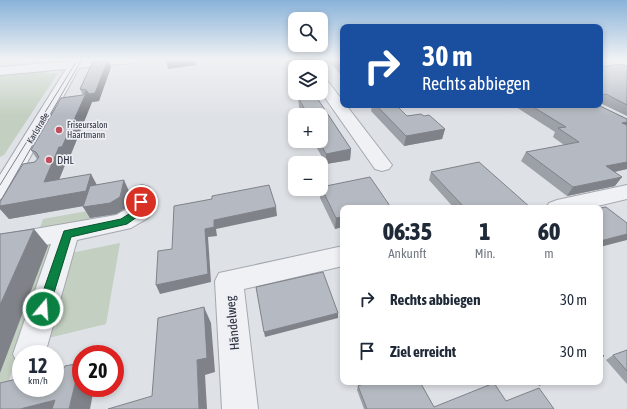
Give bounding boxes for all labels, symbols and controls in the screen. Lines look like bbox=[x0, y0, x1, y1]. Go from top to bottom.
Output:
map controls bbox=[288, 12, 328, 196]
button: search bbox=[288, 12, 328, 52]
icon: right bbox=[356, 40, 408, 92]
text: 30 m bbox=[422, 40, 472, 72]
button: layers bbox=[288, 60, 328, 100]
text: Rechts abbiegen bbox=[422, 73, 531, 94]
button: + bbox=[288, 108, 328, 148]
street label: Karlstraße bbox=[25, 111, 51, 145]
place label: Friseursalon Haartmann bbox=[67, 120, 108, 140]
marker: Friseursalon Haartmann bbox=[54, 125, 64, 135]
place label: DHL bbox=[57, 154, 75, 166]
marker: DHL bbox=[44, 155, 54, 165]
button: − bbox=[288, 156, 328, 196]
pin bbox=[124, 185, 158, 219]
icon: arrive bbox=[130, 191, 152, 213]
text: 06:35 bbox=[383, 218, 432, 245]
text: 1 bbox=[479, 218, 491, 245]
text: 60 bbox=[538, 218, 560, 245]
text: Ankunft bbox=[388, 246, 427, 261]
text: Min. bbox=[475, 246, 495, 261]
text: m bbox=[544, 246, 554, 261]
position arrow bbox=[22, 288, 64, 330]
icon: right bbox=[356, 288, 378, 310]
text: Rechts abbiegen bbox=[390, 291, 480, 308]
text: 30 m bbox=[560, 291, 587, 308]
street label: Händelweg bbox=[223, 295, 242, 351]
icon: arrive bbox=[356, 340, 378, 362]
text: Ziel erreicht bbox=[390, 343, 456, 360]
text: 30 m bbox=[560, 343, 587, 360]
speed limit sign: 20 bbox=[72, 345, 124, 397]
text: 12 bbox=[29, 354, 47, 377]
text: km/h bbox=[28, 375, 48, 386]

